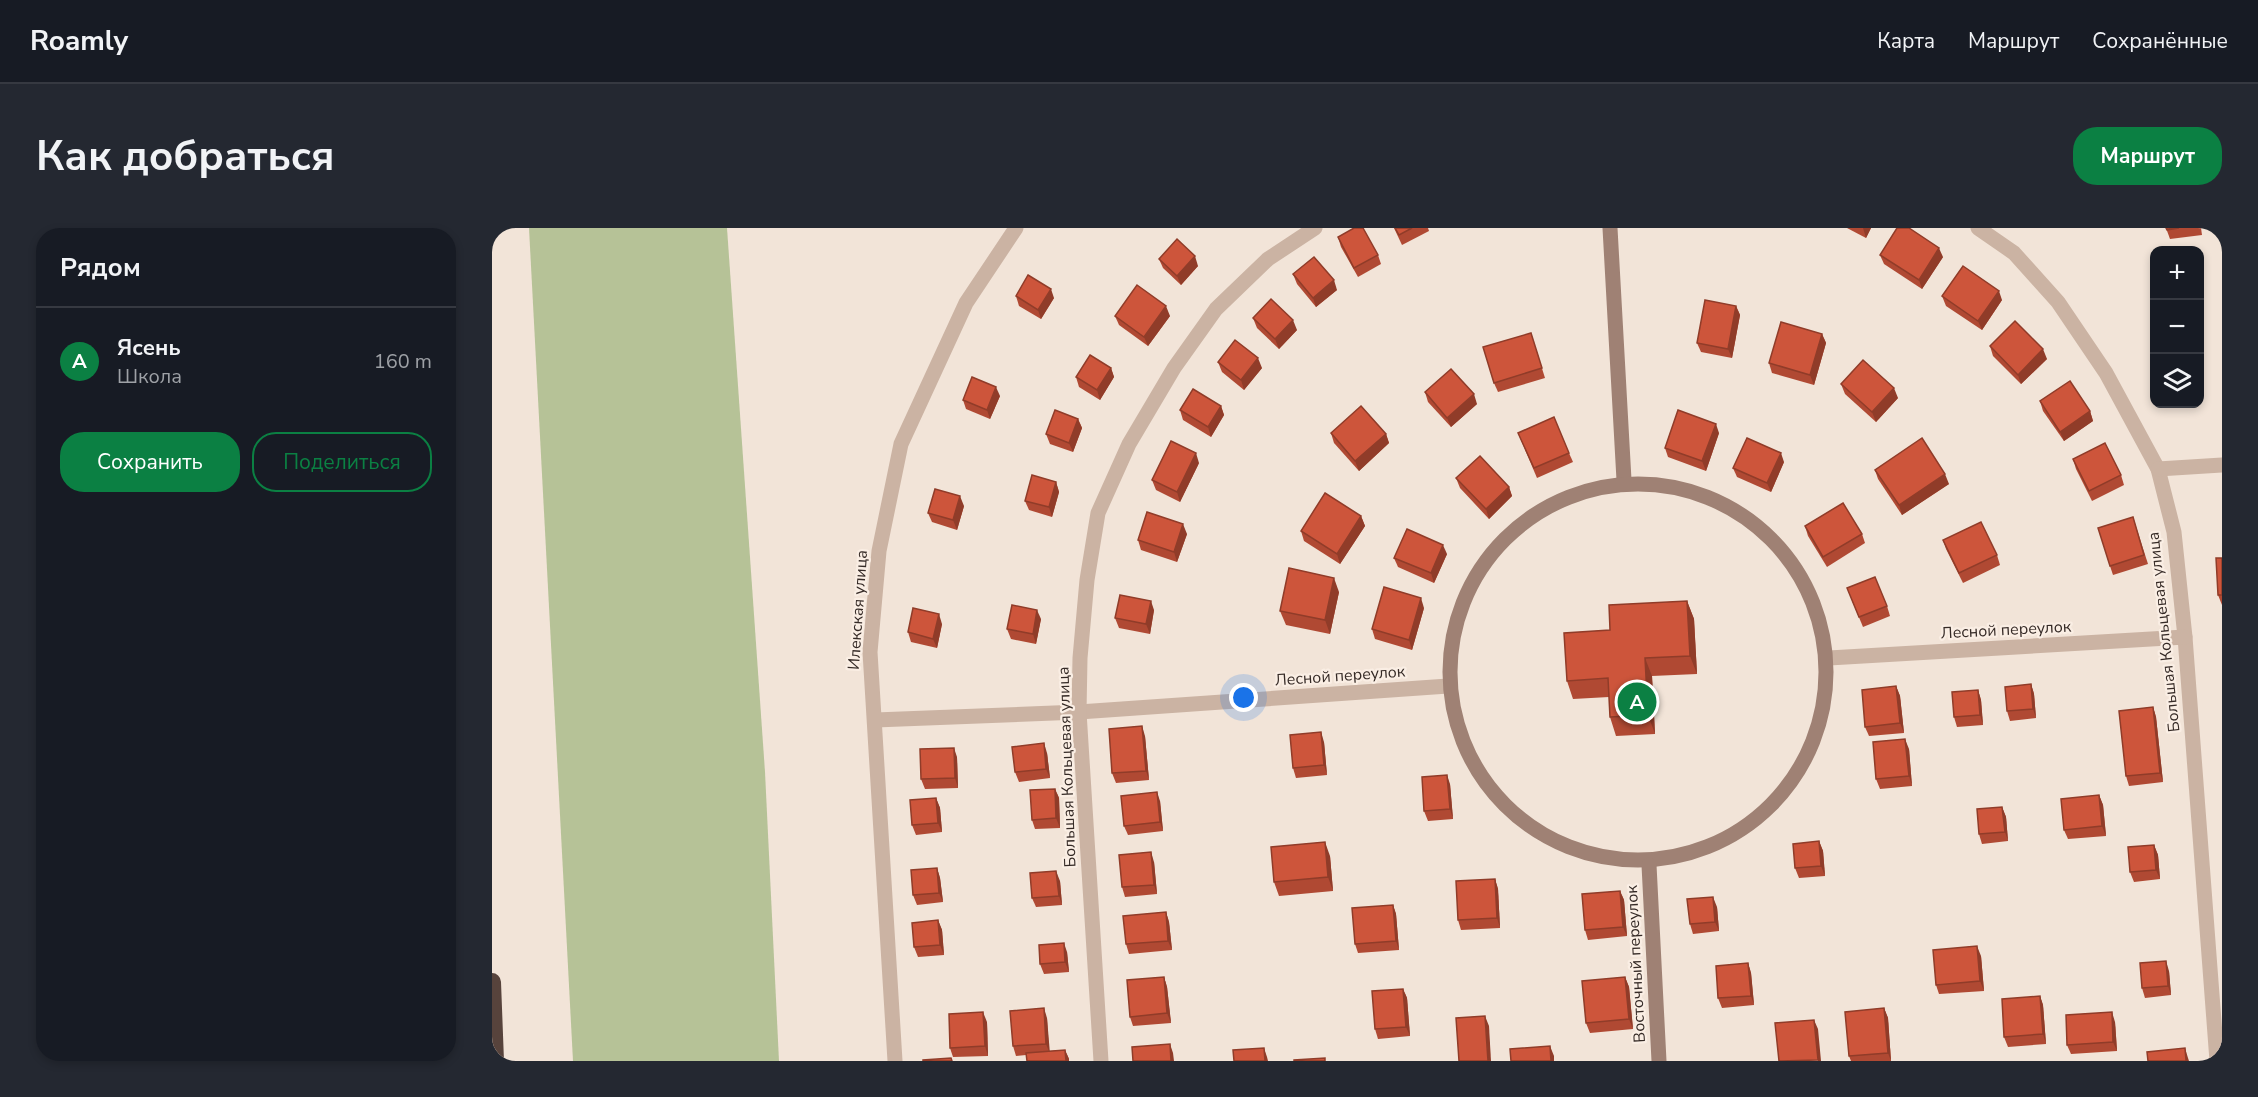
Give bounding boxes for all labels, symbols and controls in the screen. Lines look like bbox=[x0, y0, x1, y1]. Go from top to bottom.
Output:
text: Roamly bbox=[30, 22, 128, 60]
text: Карта bbox=[1877, 27, 1935, 55]
text: Маршрут bbox=[1968, 27, 2059, 55]
text: Сохранённые bbox=[2092, 27, 2228, 55]
button: Маршрут bbox=[2073, 127, 2222, 185]
text: Как добраться bbox=[36, 128, 335, 185]
map controls bbox=[2150, 246, 2204, 408]
button: + bbox=[2150, 246, 2204, 300]
text: Рядом bbox=[60, 250, 141, 285]
button: − bbox=[2150, 300, 2204, 354]
text: Ясень bbox=[117, 333, 181, 363]
text: A bbox=[72, 348, 87, 375]
text: 160 m bbox=[374, 348, 432, 375]
button: layers bbox=[2150, 354, 2204, 408]
text: Школа bbox=[117, 363, 182, 390]
button: Сохранить bbox=[60, 432, 240, 492]
button: Поделиться bbox=[252, 432, 432, 492]
street label: Большая Кольцевая улица bbox=[2143, 531, 2185, 733]
street label: Илекская улица bbox=[843, 549, 873, 671]
street label: Лесной переулок bbox=[1940, 616, 2072, 644]
street label: Лесной переулок bbox=[1274, 660, 1407, 692]
street label: Большая Кольцевая улица bbox=[1052, 666, 1082, 868]
pin: A bbox=[1618, 680, 1656, 724]
your location bbox=[1229, 683, 1258, 712]
street label: Восточный переулок bbox=[1621, 884, 1651, 1043]

